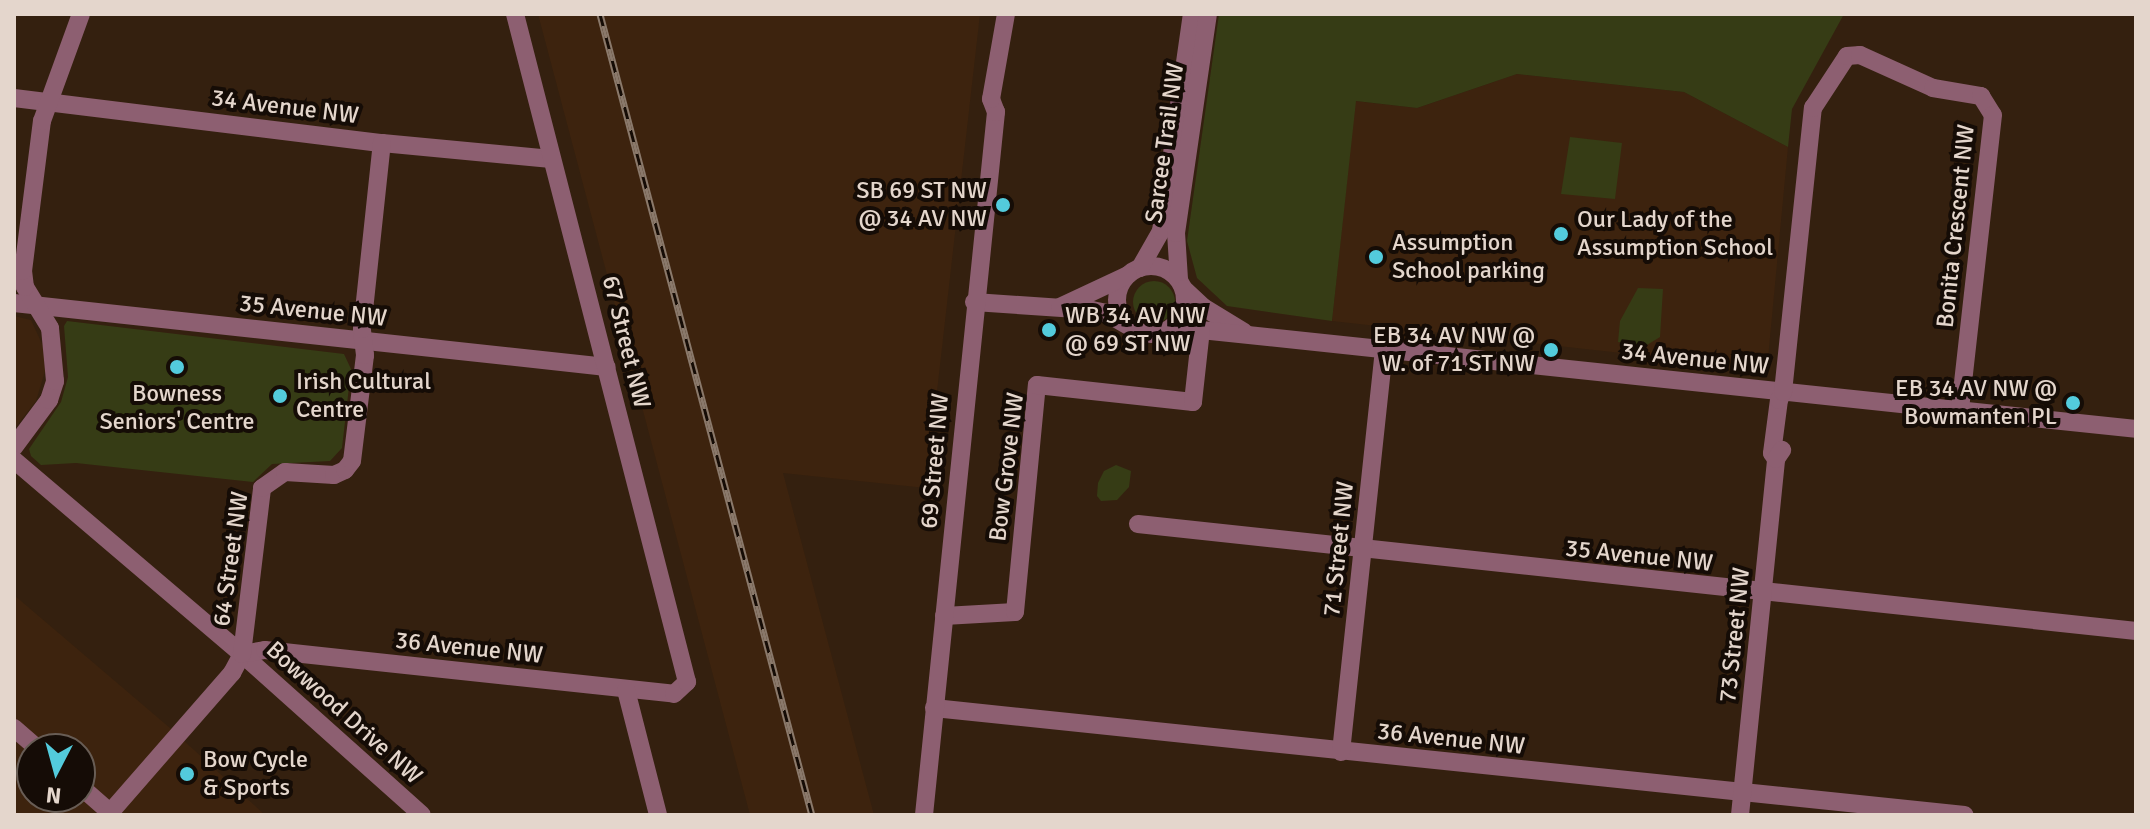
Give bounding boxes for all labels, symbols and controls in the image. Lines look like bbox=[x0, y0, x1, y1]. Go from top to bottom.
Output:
street label: Sarcee Trail NW bbox=[1140, 61, 1190, 225]
street label: 34 Avenue NW bbox=[210, 84, 360, 130]
street label: Bonita Crescent NW bbox=[1931, 123, 1981, 329]
place label: SB 69 ST NW @ 34 AV NW bbox=[856, 177, 987, 233]
marker: SB 69 ST NW @ 34 AV NW bbox=[994, 196, 1012, 214]
place label: Our Lady of the Assumption School bbox=[1577, 206, 1773, 262]
marker: Our Lady of the Assumption School bbox=[1552, 225, 1570, 243]
place label: Assumption School parking bbox=[1392, 229, 1545, 285]
marker: Assumption School parking bbox=[1367, 248, 1385, 266]
street label: 67 Street NW bbox=[596, 273, 656, 411]
street label: 35 Avenue NW bbox=[238, 289, 388, 333]
place label: WB 34 AV NW @ 69 ST NW bbox=[1065, 302, 1206, 358]
marker: WB 34 AV NW @ 69 ST NW bbox=[1040, 321, 1058, 339]
place label: EB 34 AV NW @ W. of 71 ST NW bbox=[1373, 322, 1535, 378]
street label: 34 Avenue NW bbox=[1620, 337, 1770, 381]
marker: EB 34 AV NW @ W. of 71 ST NW bbox=[1542, 341, 1560, 359]
marker: Bowness Seniors' Centre bbox=[168, 358, 186, 376]
place label: Irish Cultural Centre bbox=[296, 368, 431, 424]
place label: EB 34 AV NW @ Bowmanten PL bbox=[1895, 375, 2057, 431]
place label: Bowness Seniors' Centre bbox=[99, 380, 255, 436]
marker: Irish Cultural Centre bbox=[271, 387, 289, 405]
street label: Bow Grove NW bbox=[984, 391, 1030, 543]
street label: 69 Street NW bbox=[915, 392, 955, 530]
marker: EB 34 AV NW @ Bowmanten PL bbox=[2064, 394, 2082, 412]
street label: 71 Street NW bbox=[1318, 480, 1360, 618]
street label: 64 Street NW bbox=[207, 490, 255, 628]
street label: 35 Avenue NW bbox=[1564, 534, 1714, 578]
street label: 73 Street NW bbox=[1714, 566, 1756, 704]
street label: 36 Avenue NW bbox=[394, 626, 544, 670]
street label: Bowwood Drive NW bbox=[260, 635, 428, 791]
street label: 36 Avenue NW bbox=[1376, 717, 1526, 761]
north arrow bbox=[16, 733, 96, 813]
place label: Bow Cycle & Sports bbox=[203, 746, 308, 802]
marker: Bow Cycle & Sports bbox=[178, 765, 196, 783]
text: N bbox=[45, 781, 63, 810]

